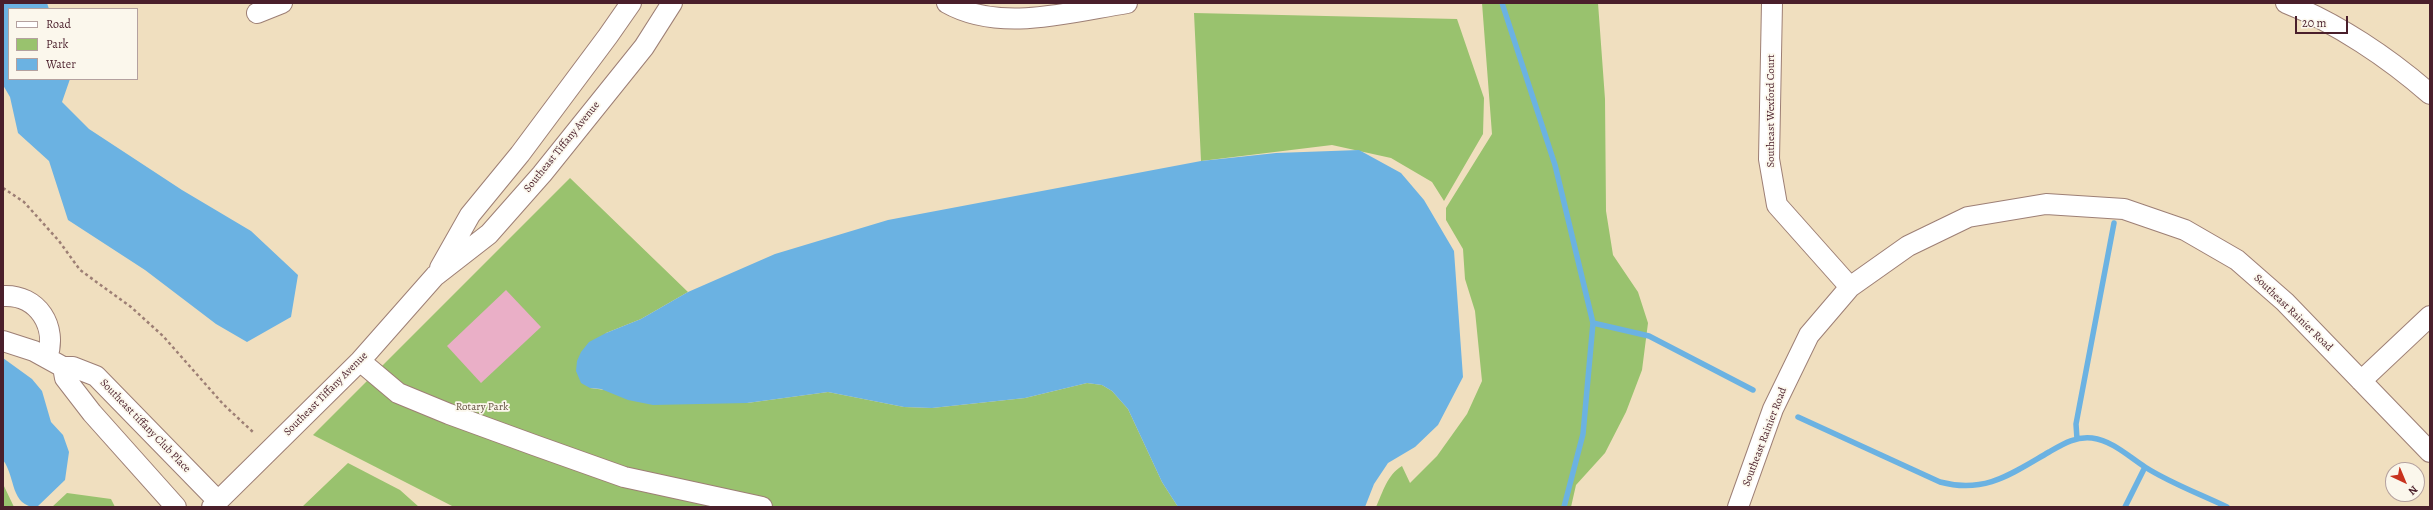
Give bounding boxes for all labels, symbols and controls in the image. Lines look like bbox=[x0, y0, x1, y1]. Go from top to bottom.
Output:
legend bbox=[8, 8, 138, 80]
scale bar bbox=[2297, 8, 2350, 34]
text: 20 m bbox=[2302, 15, 2326, 31]
text: Road bbox=[46, 16, 71, 32]
text: Park bbox=[46, 36, 69, 52]
street label: Southeast Wexford Court bbox=[1764, 54, 1778, 168]
text: Water bbox=[46, 56, 76, 72]
street label: Southeast Tiffany Avenue bbox=[521, 99, 603, 195]
street label: Southeast Rainier Road bbox=[2251, 272, 2335, 354]
street label: Southeast Tiffany Avenue bbox=[281, 349, 371, 439]
street label: Southeast tiffany Club Place bbox=[97, 376, 193, 476]
street label: Southeast Rainier Road bbox=[1740, 386, 1790, 488]
park label: Rotary Park bbox=[456, 400, 508, 414]
north arrow bbox=[2385, 462, 2425, 502]
text: N bbox=[2405, 482, 2421, 498]

